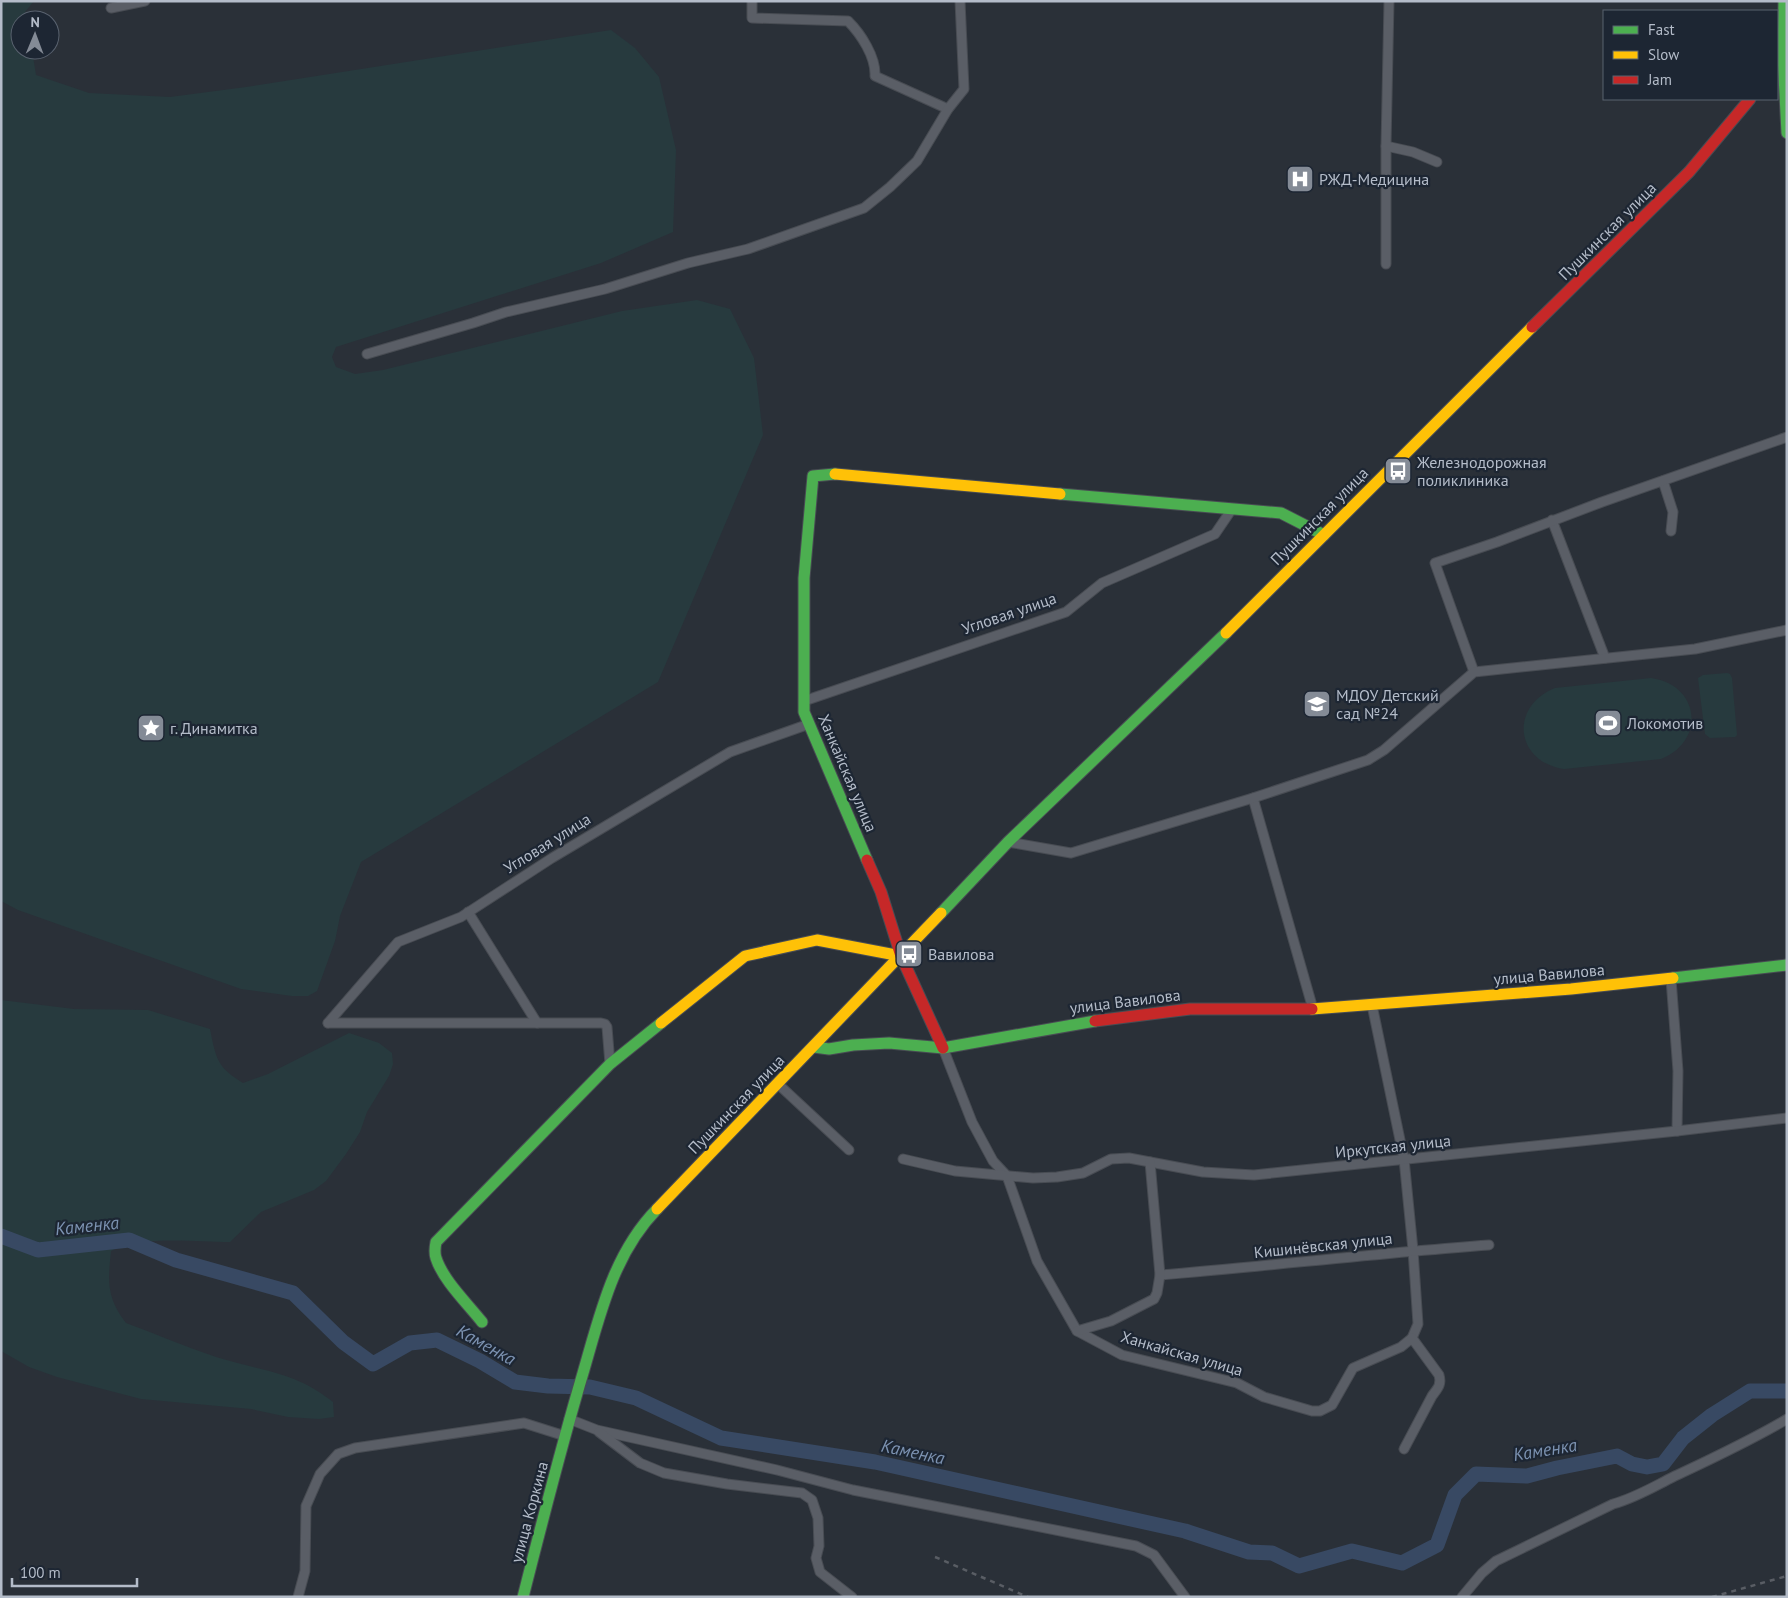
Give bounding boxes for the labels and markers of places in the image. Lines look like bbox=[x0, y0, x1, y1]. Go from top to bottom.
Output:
hospital icon: РЖД-Медицина bbox=[1285, 164, 1315, 194]
place label: РЖД-Медицина bbox=[1319, 169, 1429, 189]
place label: Железнодорожная поликлиника bbox=[1416, 452, 1547, 490]
bus stop icon: Железнодорожная поликлиника bbox=[1383, 456, 1413, 486]
place label: МДОУ Детский сад №24 bbox=[1336, 685, 1439, 723]
school or university icon: МДОУ Детский сад №24 bbox=[1302, 689, 1332, 719]
sports icon: Локомотив bbox=[1593, 708, 1623, 738]
place icon: г. Динамитка bbox=[136, 713, 166, 743]
place label: Локомотив bbox=[1626, 713, 1703, 733]
place label: г. Динамитка bbox=[170, 718, 258, 738]
bus stop icon: Вавилова bbox=[894, 939, 924, 969]
place label: Вавилова bbox=[928, 944, 995, 964]

